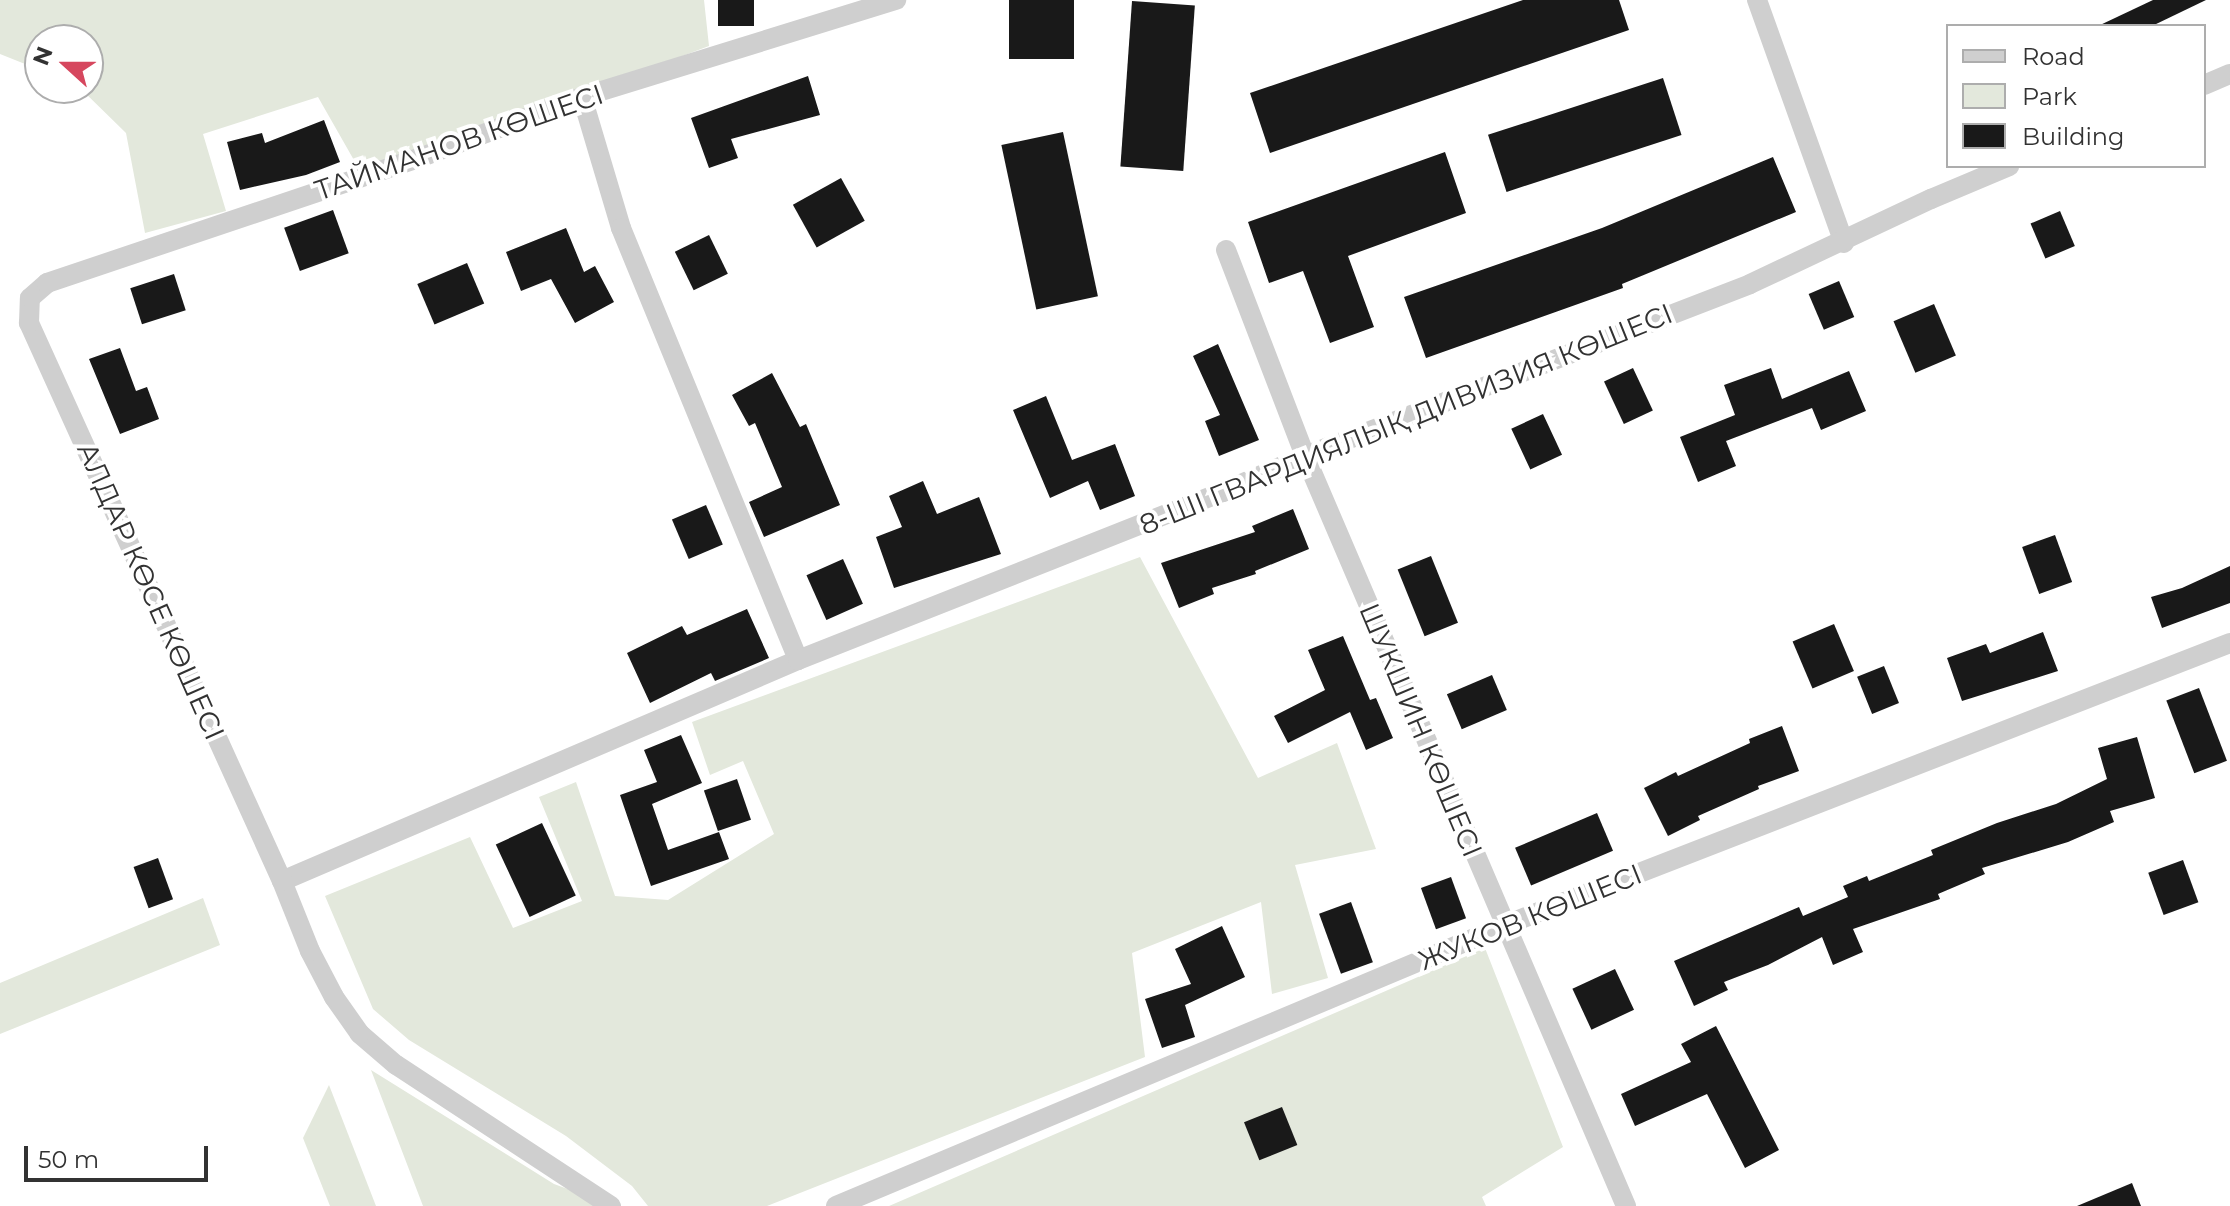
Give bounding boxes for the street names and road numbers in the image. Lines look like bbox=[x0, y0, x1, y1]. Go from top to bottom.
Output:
street label: ТАЙМАНОВ КӨШЕСІ bbox=[310, 77, 608, 207]
street label: 8-ШІ ГВАРДИЯЛЫҚ ДИВИЗИЯ КӨШЕСІ bbox=[1135, 296, 1677, 542]
street label: АЛДАР КӨСЕ КӨШЕСІ bbox=[70, 437, 232, 745]
street label: ШУКШИН КӨШЕСІ bbox=[1352, 598, 1490, 862]
street label: ЖУКОВ КӨШЕСІ bbox=[1413, 857, 1647, 977]

